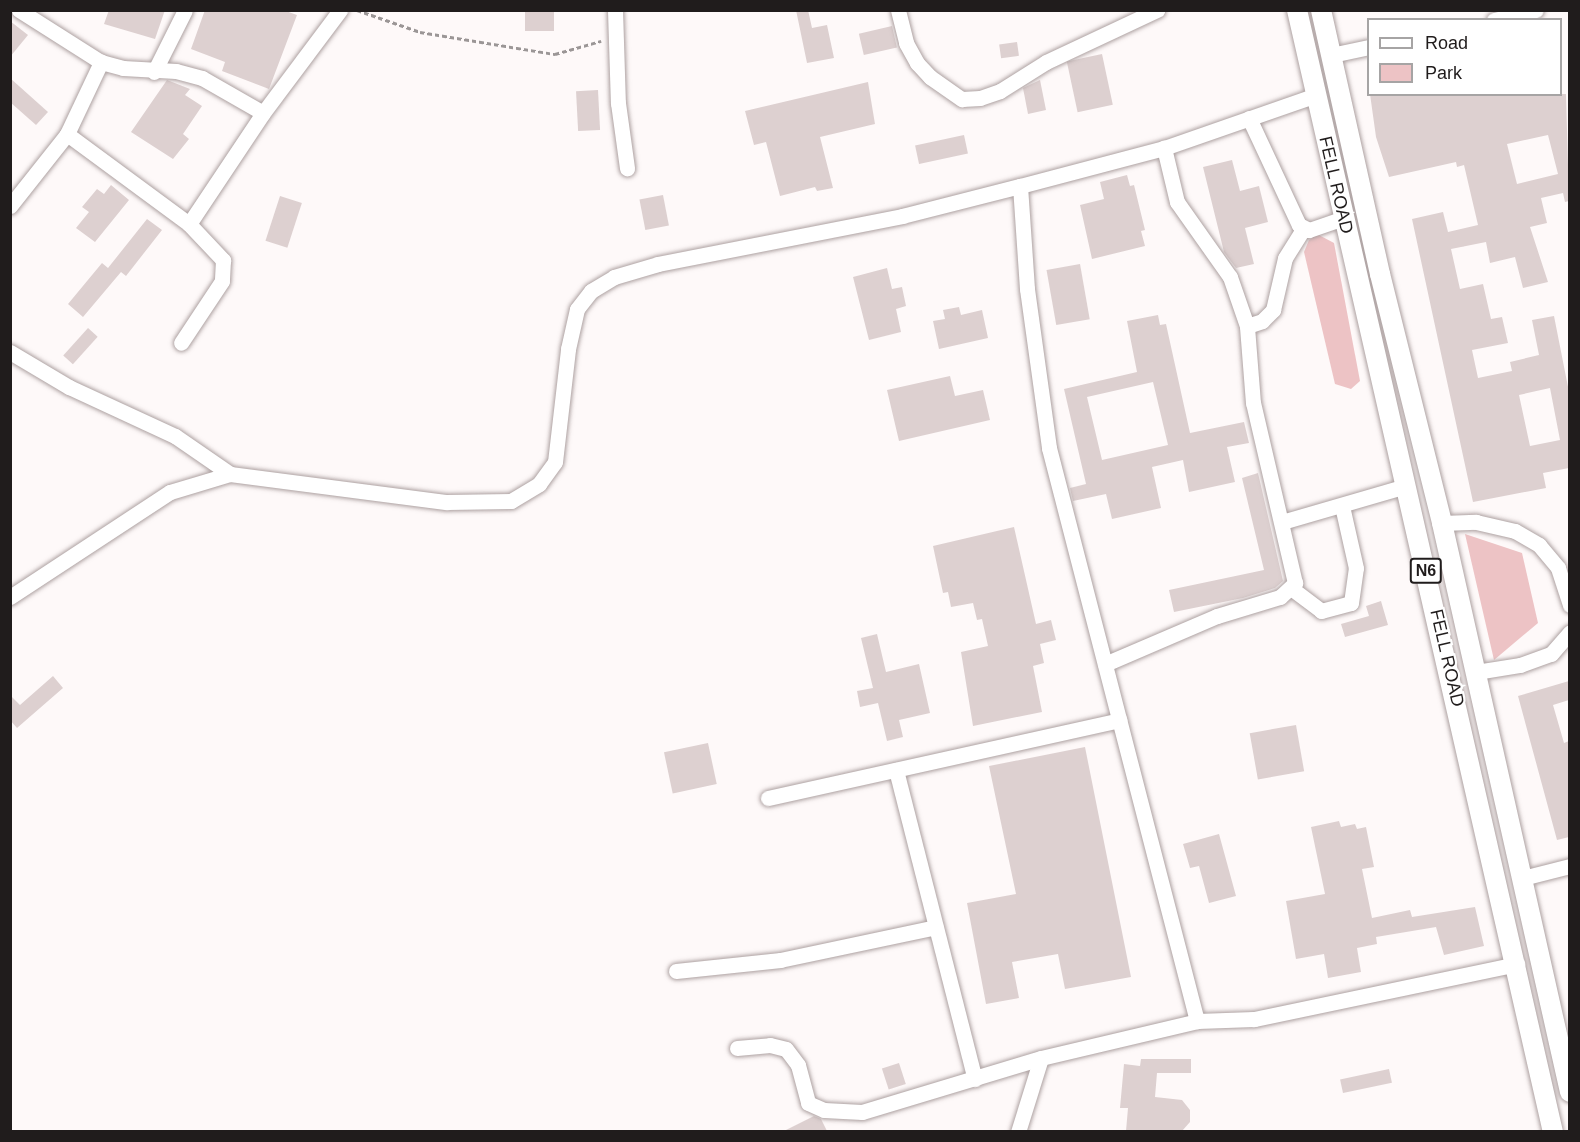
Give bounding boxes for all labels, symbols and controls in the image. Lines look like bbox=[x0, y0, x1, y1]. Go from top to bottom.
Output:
legend bbox=[1367, 18, 1562, 96]
text: Road bbox=[1425, 33, 1468, 53]
text: Park bbox=[1425, 63, 1462, 83]
street label: FELL ROAD bbox=[1314, 134, 1358, 236]
road number: N6 bbox=[1410, 558, 1442, 584]
street label: FELL ROAD bbox=[1425, 607, 1469, 709]

